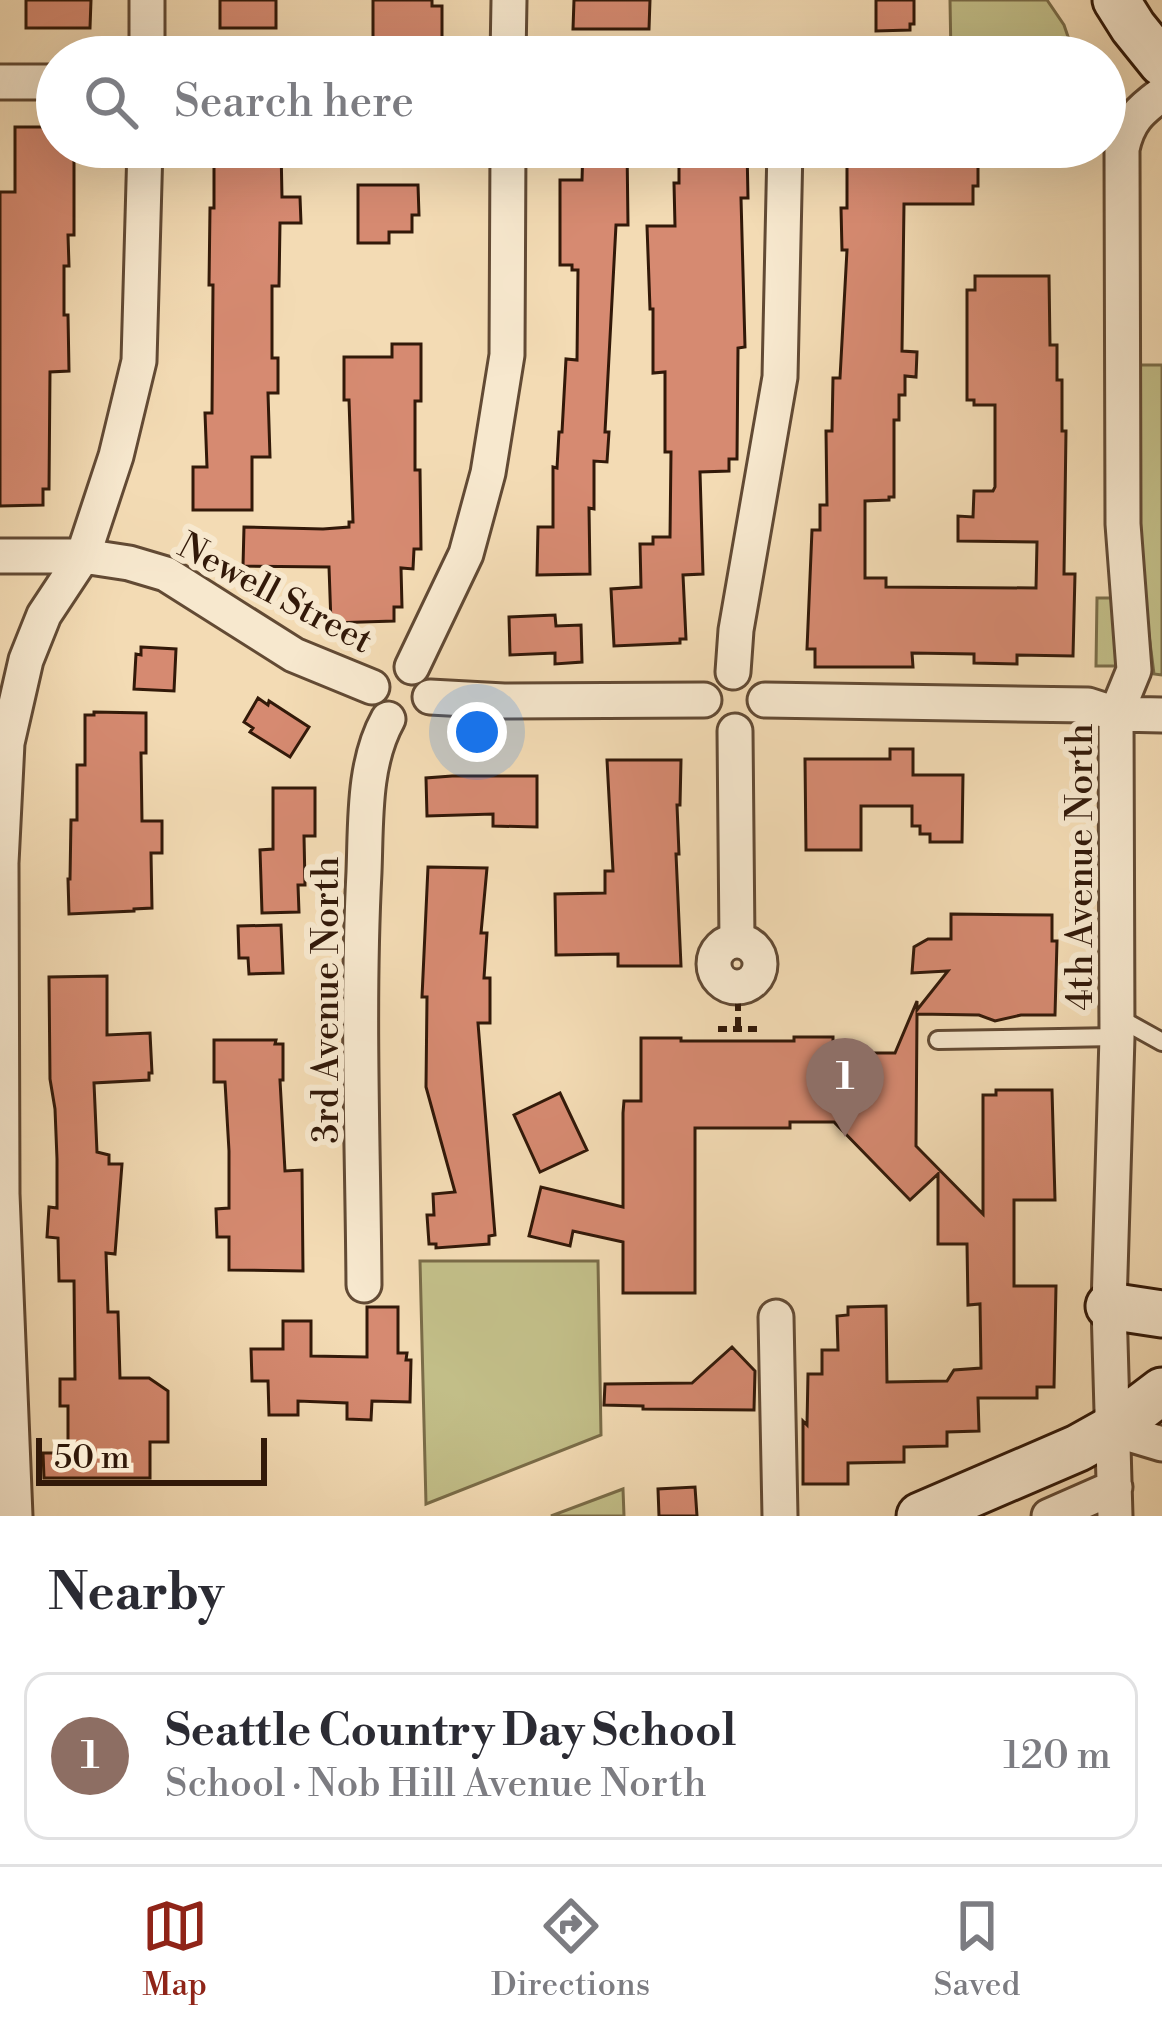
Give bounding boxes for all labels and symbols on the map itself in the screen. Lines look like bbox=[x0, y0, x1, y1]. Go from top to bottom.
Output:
street label: Newell Street bbox=[170, 524, 380, 664]
your location bbox=[447, 702, 507, 762]
street label: 4th Avenue North bbox=[1059, 723, 1104, 1011]
street label: 3rd Avenue North bbox=[305, 857, 350, 1143]
pin: 1 bbox=[806, 1038, 884, 1137]
scale bar bbox=[36, 1432, 267, 1485]

